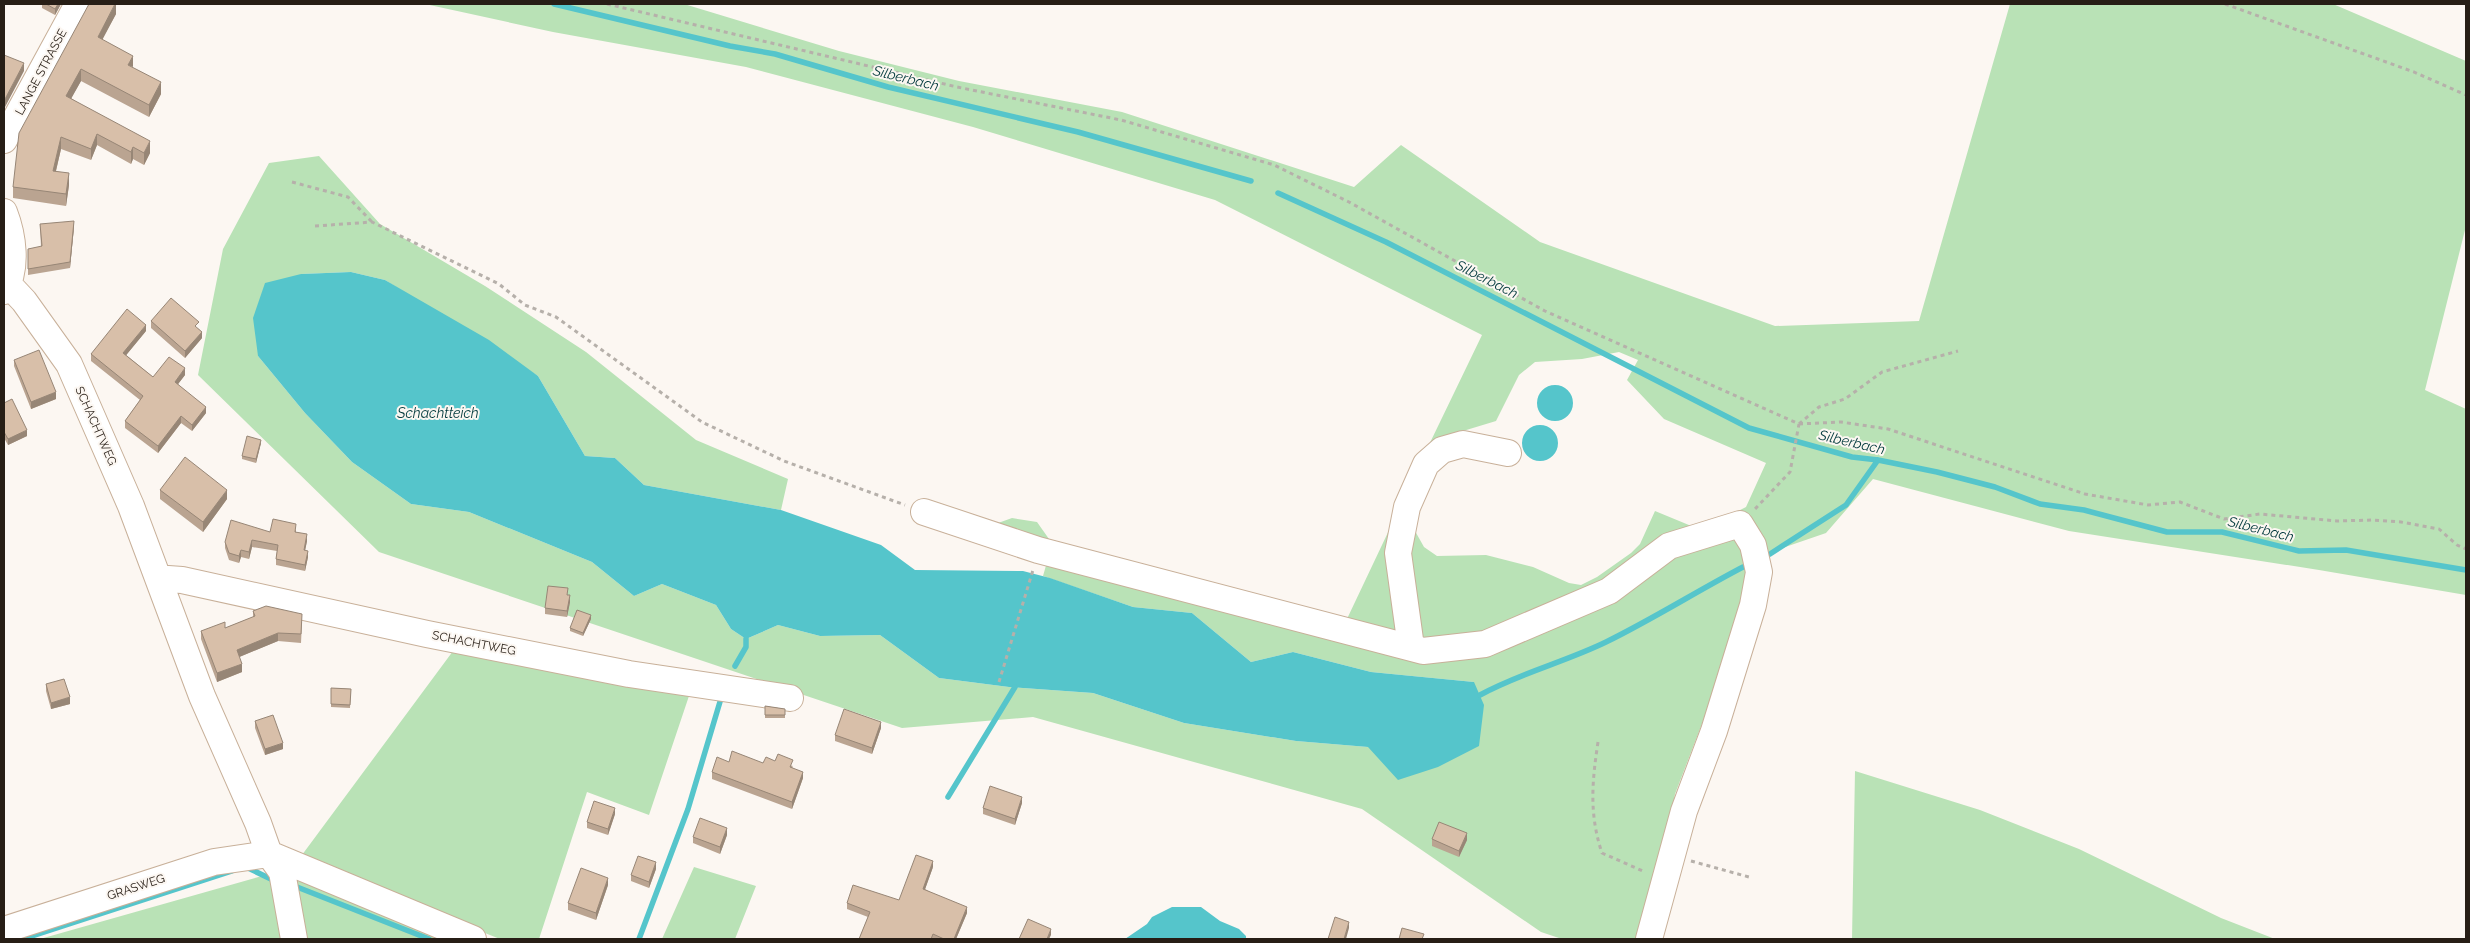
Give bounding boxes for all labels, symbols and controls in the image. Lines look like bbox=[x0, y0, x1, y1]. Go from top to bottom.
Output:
street label: LANGE STRASSE bbox=[12, 27, 70, 117]
water label: Silberbach bbox=[870, 62, 941, 94]
water label: Silberbach bbox=[1452, 256, 1521, 301]
street label: SCHACHTWEG bbox=[72, 384, 120, 468]
water label: Schachtteich bbox=[396, 405, 479, 421]
water label: Silberbach bbox=[1816, 426, 1887, 457]
water label: Silberbach bbox=[2225, 513, 2296, 545]
street label: SCHACHTWEG bbox=[431, 628, 517, 658]
street label: GRASWEG bbox=[105, 871, 167, 903]

